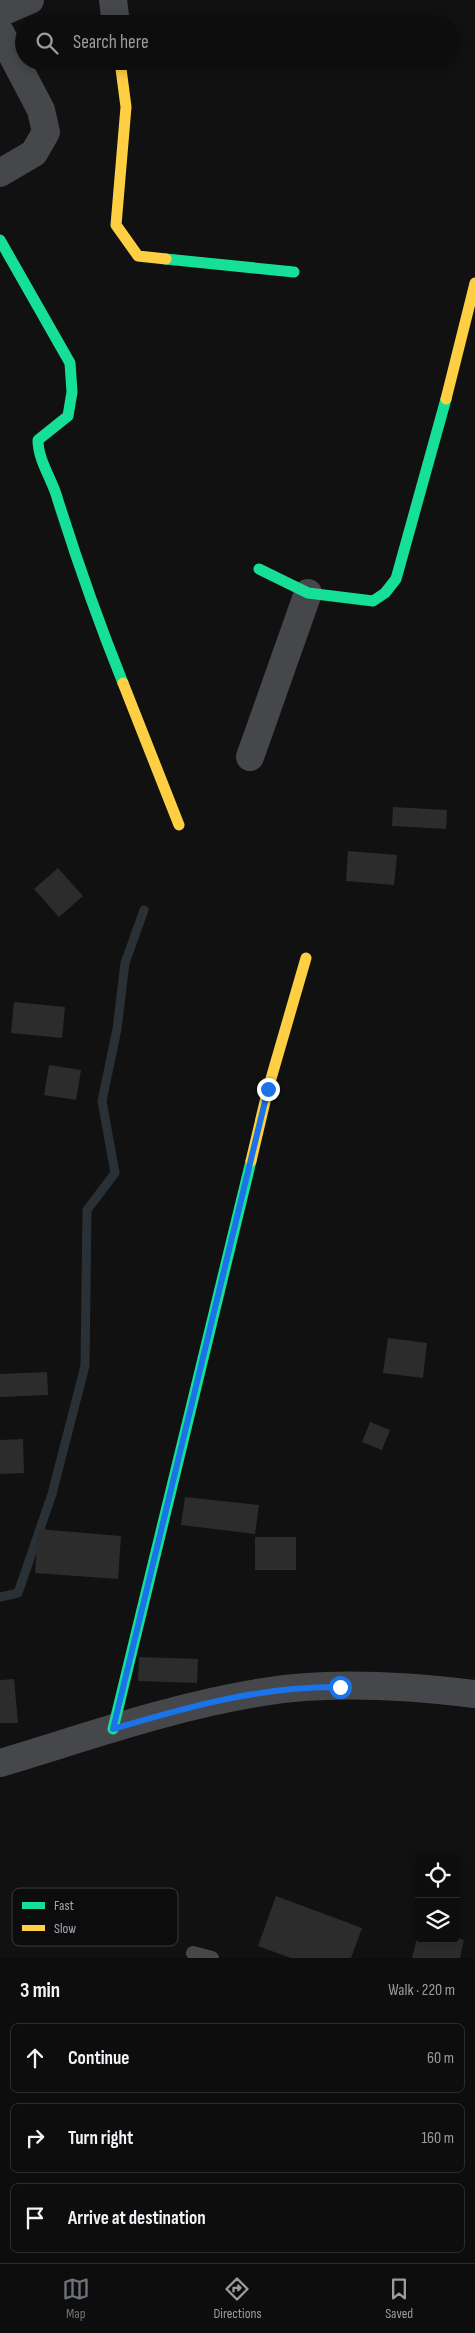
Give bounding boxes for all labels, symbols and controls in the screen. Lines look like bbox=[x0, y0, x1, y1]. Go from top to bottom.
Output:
search box bbox=[15, 15, 460, 70]
icon: search bbox=[33, 29, 61, 57]
text: Search here bbox=[73, 31, 149, 54]
route end bbox=[257, 1078, 280, 1101]
route start bbox=[329, 1676, 352, 1699]
map controls bbox=[415, 1853, 460, 1943]
button: locate bbox=[415, 1853, 460, 1898]
legend bbox=[12, 1888, 178, 1946]
text: Fast bbox=[54, 1897, 74, 1914]
button: layers bbox=[415, 1898, 460, 1943]
text: Slow bbox=[54, 1920, 76, 1937]
text: 3 min bbox=[20, 1978, 60, 2003]
text: Walk · 220 m bbox=[388, 1981, 455, 2000]
icon: ahead bbox=[21, 2044, 49, 2072]
text: Continue bbox=[68, 2047, 129, 2070]
text: 60 m bbox=[427, 2049, 454, 2068]
icon: right bbox=[21, 2124, 49, 2152]
text: Turn right bbox=[68, 2127, 133, 2150]
text: 160 m bbox=[421, 2129, 454, 2148]
icon: arrive bbox=[21, 2204, 49, 2232]
text: Arrive at destination bbox=[68, 2207, 206, 2230]
tab: Map bbox=[62, 2275, 90, 2322]
tab: Directions bbox=[213, 2275, 262, 2322]
tab: Saved bbox=[385, 2275, 413, 2322]

